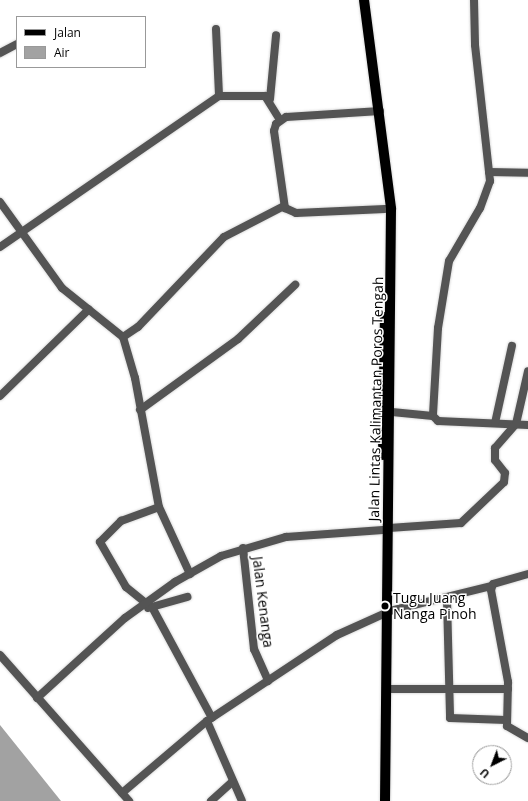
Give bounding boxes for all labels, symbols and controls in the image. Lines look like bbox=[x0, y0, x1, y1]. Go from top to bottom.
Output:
legend bbox=[16, 16, 146, 68]
text: Jalan bbox=[54, 24, 81, 41]
text: Air bbox=[54, 44, 70, 61]
street label: Jalan Lintas Kalimantan Poros Tengah bbox=[365, 277, 387, 521]
street label: Jalan Kenanga bbox=[249, 555, 277, 649]
place label: Tugu Juang Nanga Pinoh bbox=[393, 590, 476, 622]
marker: Tugu Juang Nanga Pinoh bbox=[380, 601, 390, 611]
north arrow bbox=[472, 745, 512, 785]
text: U bbox=[476, 765, 492, 782]

